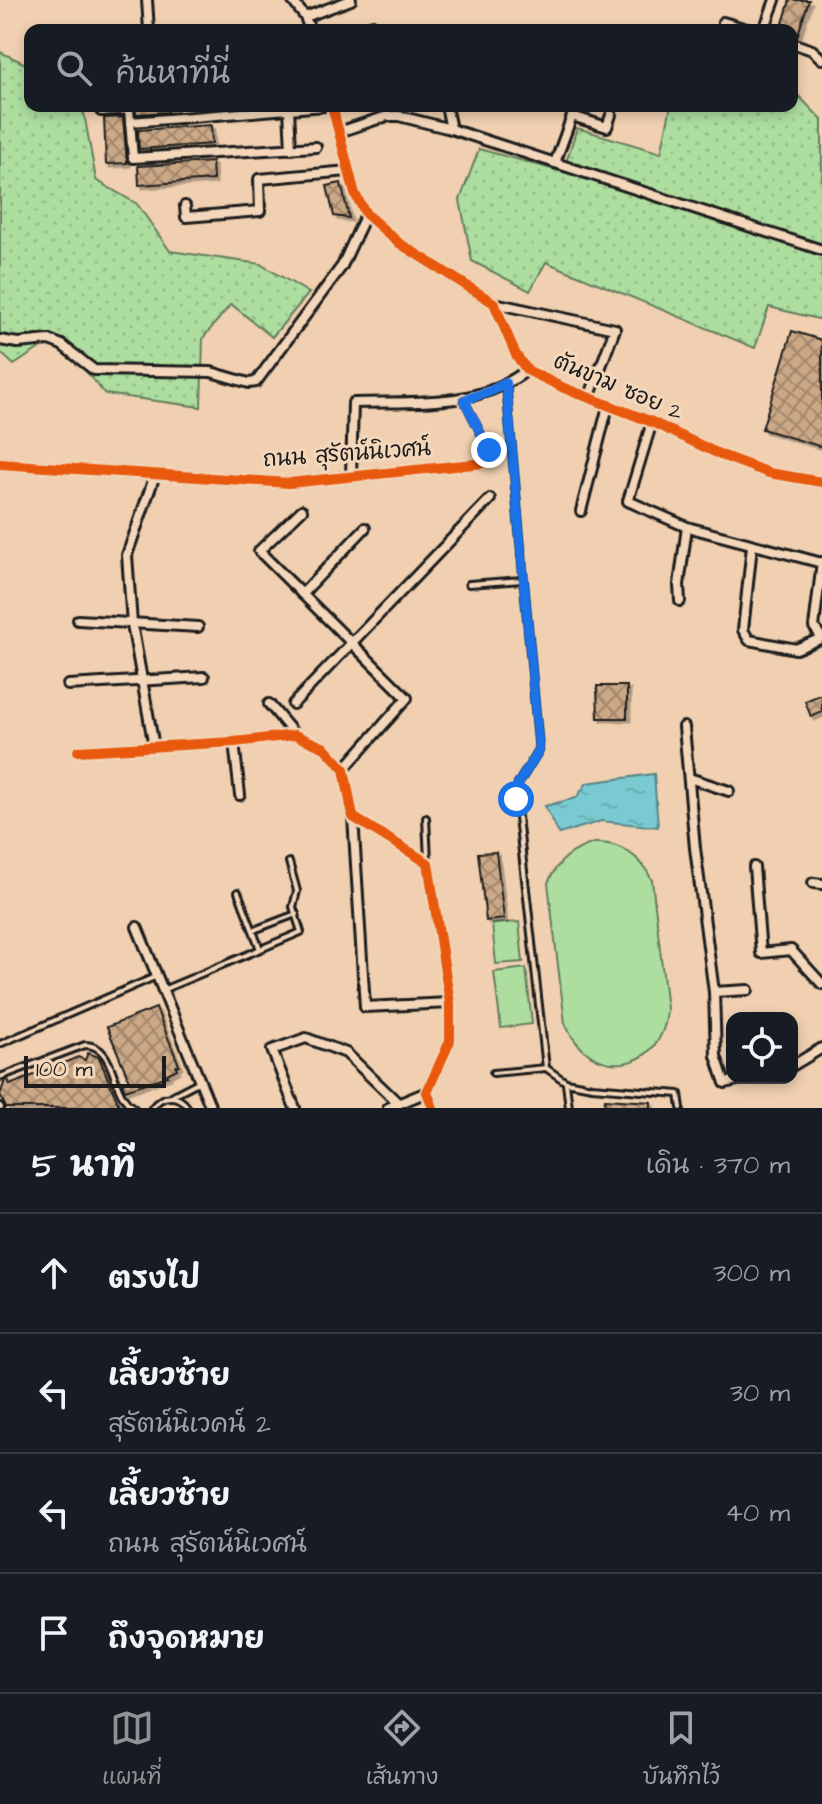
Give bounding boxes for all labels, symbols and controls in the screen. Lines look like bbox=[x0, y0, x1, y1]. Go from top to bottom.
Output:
search box bbox=[24, 24, 798, 112]
icon: search bbox=[52, 46, 96, 90]
text: ค้นหาที่นี่ bbox=[116, 53, 230, 95]
street label: ตันขาม ซอย 2 bbox=[549, 346, 688, 428]
route end bbox=[471, 432, 507, 468]
street label: ถนน สุรัตน์นิเวศน์ bbox=[262, 433, 432, 475]
route start bbox=[498, 781, 534, 817]
map controls bbox=[726, 1012, 798, 1084]
button: locate bbox=[726, 1012, 798, 1084]
scale bar bbox=[24, 1052, 166, 1088]
text: 100 m bbox=[36, 1054, 93, 1085]
text: 5 นาที bbox=[32, 1142, 135, 1190]
text: เดิน · 370 m bbox=[646, 1147, 790, 1183]
icon: ahead bbox=[32, 1251, 76, 1295]
text: 300 m bbox=[713, 1255, 790, 1291]
text: ตรงไป bbox=[108, 1258, 200, 1300]
text: เลี้ยวซ้าย bbox=[108, 1355, 230, 1397]
icon: left bbox=[32, 1371, 76, 1415]
text: 30 m bbox=[730, 1375, 790, 1411]
text: สุรัตน์นิเวคน์ 2 bbox=[108, 1406, 271, 1442]
text: เลี้ยวซ้าย bbox=[108, 1475, 230, 1517]
icon: left bbox=[32, 1491, 76, 1535]
text: 40 m bbox=[725, 1495, 790, 1531]
text: ถนน สุรัตน์นิเวศน์ bbox=[108, 1526, 307, 1562]
icon: arrive bbox=[32, 1611, 76, 1655]
text: ถึงจุดหมาย bbox=[108, 1618, 265, 1660]
tab: แผนที่ bbox=[102, 1706, 161, 1793]
tab: เส้นทาง bbox=[366, 1706, 438, 1793]
tab: บันทึกไว้ bbox=[643, 1706, 720, 1793]

